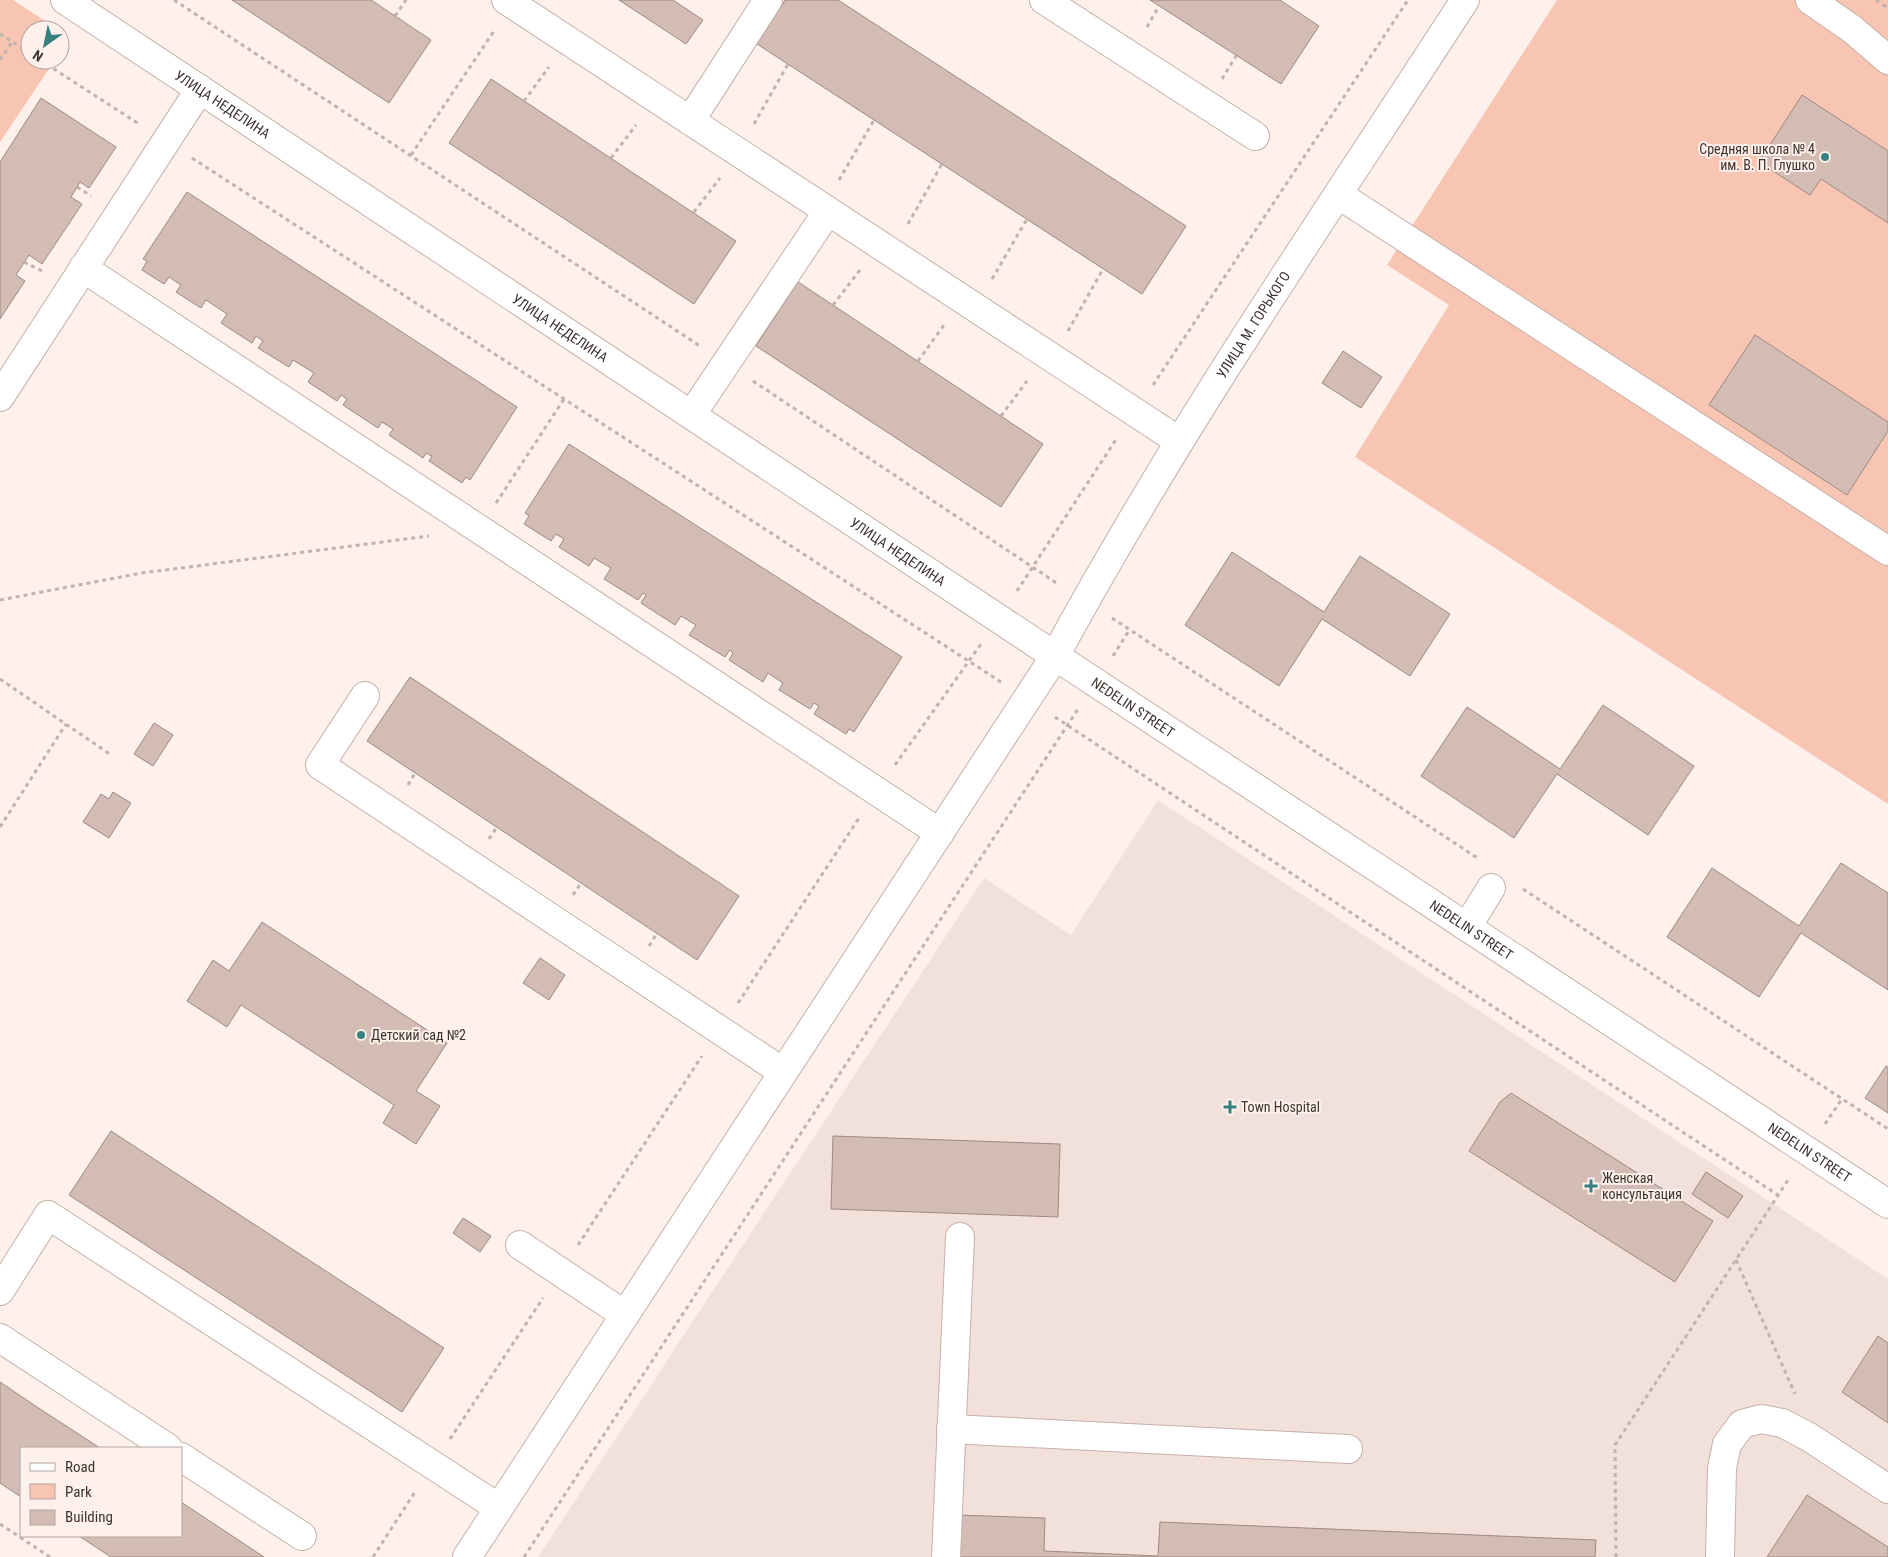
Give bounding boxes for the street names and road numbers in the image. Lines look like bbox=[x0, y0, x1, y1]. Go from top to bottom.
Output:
street label: УЛИЦА НЕДЕЛИНА bbox=[172, 67, 273, 142]
street label: УЛИЦА М. ГОРЬКОГО bbox=[1213, 268, 1293, 381]
street label: УЛИЦА НЕДЕЛИНА bbox=[509, 291, 611, 365]
street label: УЛИЦА НЕДЕЛИНА bbox=[847, 514, 948, 589]
street label: NEDELIN STREET bbox=[1088, 674, 1178, 740]
street label: NEDELIN STREET bbox=[1427, 897, 1516, 963]
street label: NEDELIN STREET bbox=[1765, 1119, 1854, 1186]

